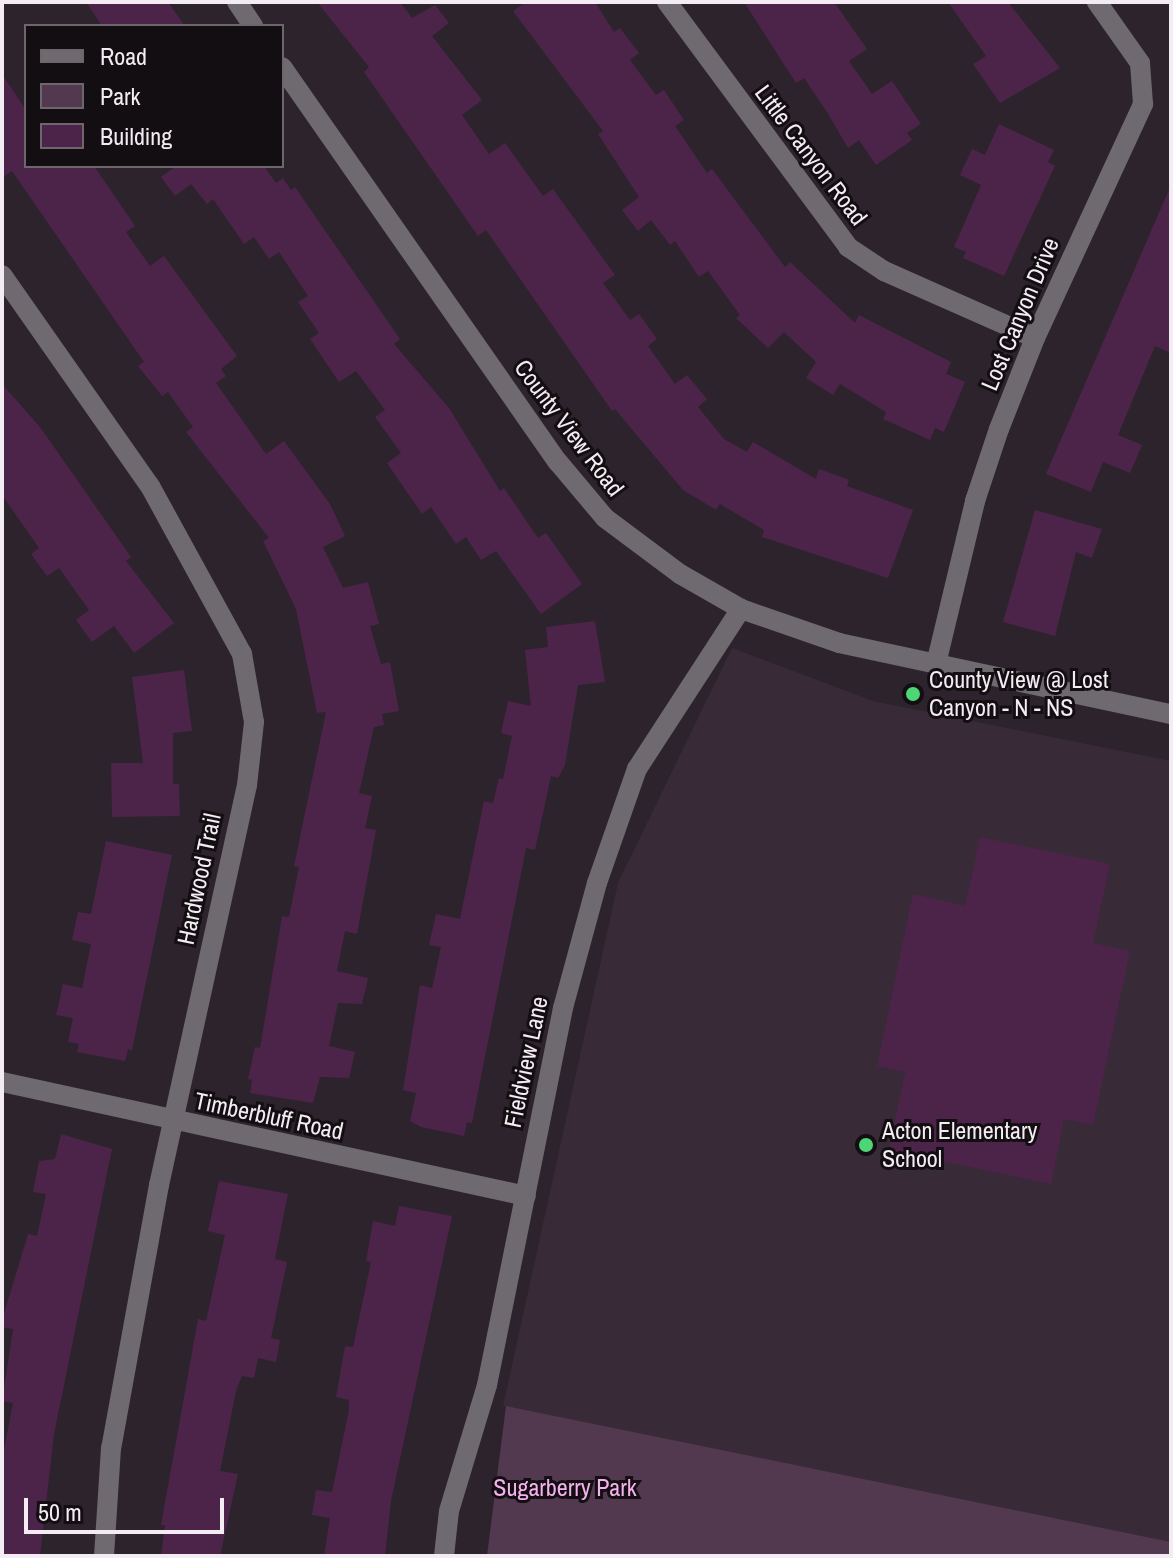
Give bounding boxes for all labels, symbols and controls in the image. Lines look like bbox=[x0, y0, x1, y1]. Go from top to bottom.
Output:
legend bbox=[24, 24, 284, 168]
text: Road bbox=[100, 40, 147, 72]
street label: Little Canyon Road bbox=[749, 79, 873, 231]
text: Park bbox=[100, 80, 140, 112]
text: Building bbox=[100, 120, 172, 152]
street label: Lost Canyon Drive bbox=[975, 233, 1065, 395]
street label: County View Road bbox=[508, 354, 630, 502]
place label: County View @ Lost Canyon - N - NS bbox=[929, 666, 1108, 722]
marker: County View @ Lost Canyon - N - NS bbox=[904, 685, 922, 703]
street label: Hardwood Trail bbox=[171, 811, 227, 947]
street label: Fieldview Lane bbox=[498, 994, 554, 1130]
street label: Timberbluff Road bbox=[192, 1086, 346, 1146]
place label: Acton Elementary School bbox=[882, 1117, 1037, 1173]
marker: Acton Elementary School bbox=[857, 1136, 875, 1154]
park label: Sugarberry Park bbox=[493, 1474, 637, 1502]
scale bar bbox=[28, 1482, 228, 1532]
text: 50 m bbox=[38, 1496, 82, 1528]

